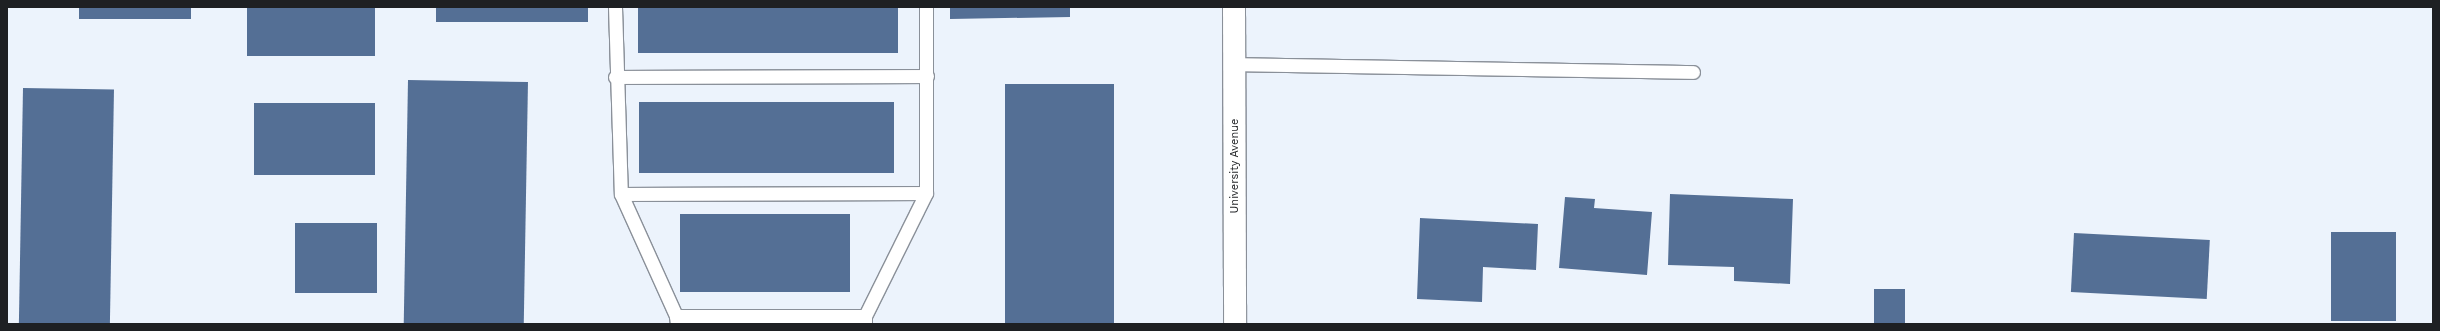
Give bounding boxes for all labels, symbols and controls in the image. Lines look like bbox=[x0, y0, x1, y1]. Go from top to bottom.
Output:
street label: University Avenue bbox=[1228, 118, 1242, 214]

